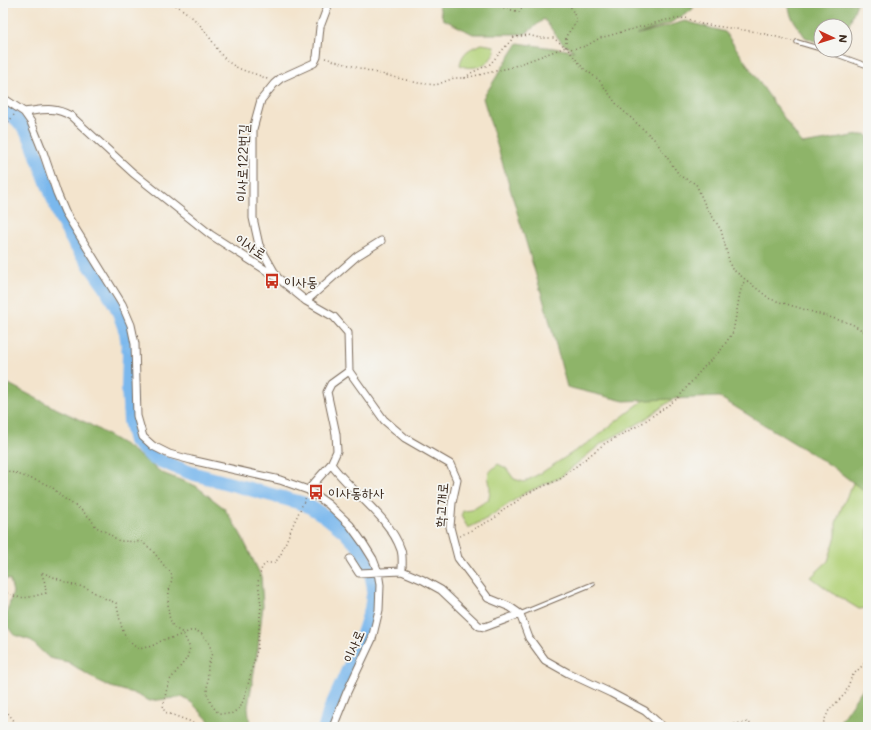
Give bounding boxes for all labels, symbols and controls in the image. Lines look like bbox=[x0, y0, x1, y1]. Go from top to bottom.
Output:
north arrow bbox=[813, 18, 853, 58]
text: N bbox=[836, 34, 851, 43]
street label: 이사로122번길 bbox=[231, 123, 253, 202]
street label: 이사로 bbox=[232, 229, 270, 263]
bus stop icon: 이사동 bbox=[263, 272, 281, 290]
place label: 이사동 bbox=[284, 272, 318, 291]
street label: 학고개로 bbox=[430, 482, 452, 528]
bus stop icon: 이사동하사 bbox=[307, 483, 325, 501]
place label: 이사동하사 bbox=[328, 483, 385, 502]
street label: 이사로 bbox=[338, 627, 368, 665]

